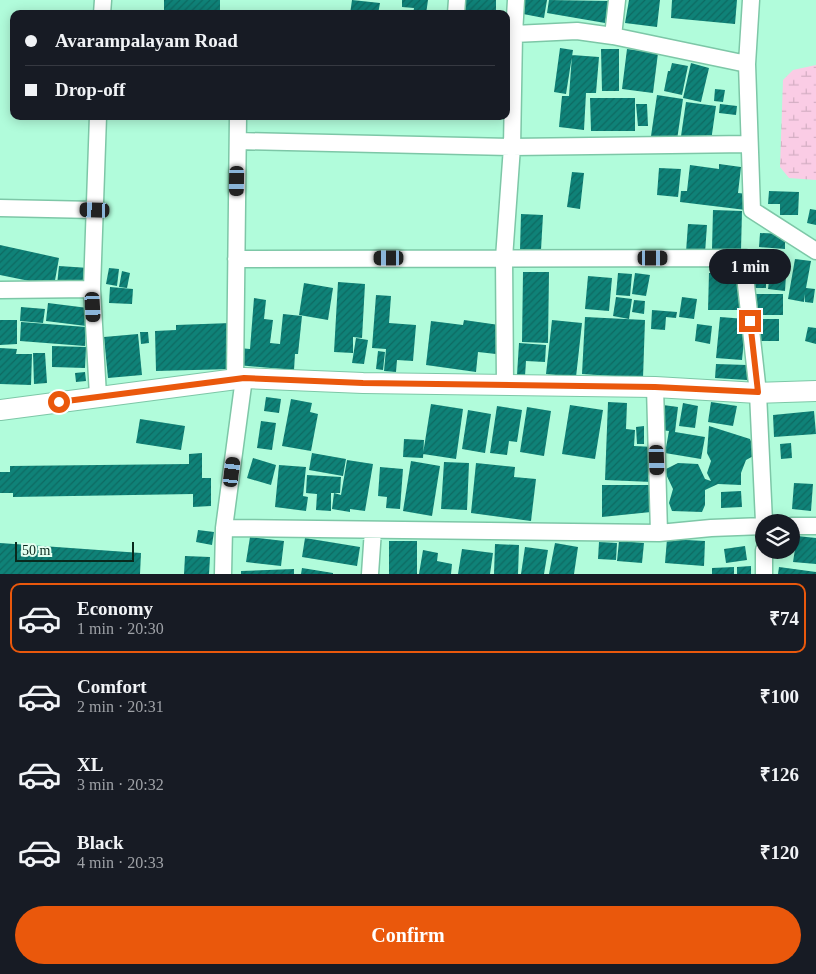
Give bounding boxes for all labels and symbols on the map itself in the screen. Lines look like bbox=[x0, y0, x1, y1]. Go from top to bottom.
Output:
car bbox=[229, 166, 244, 196]
car bbox=[79, 202, 110, 218]
callout: 1 min bbox=[709, 248, 791, 284]
car bbox=[374, 251, 404, 266]
car bbox=[638, 251, 668, 266]
car bbox=[84, 292, 101, 322]
route end bbox=[739, 310, 761, 332]
route start bbox=[48, 391, 70, 413]
car bbox=[648, 445, 665, 475]
car bbox=[222, 456, 241, 488]
scale bar bbox=[15, 539, 134, 562]

